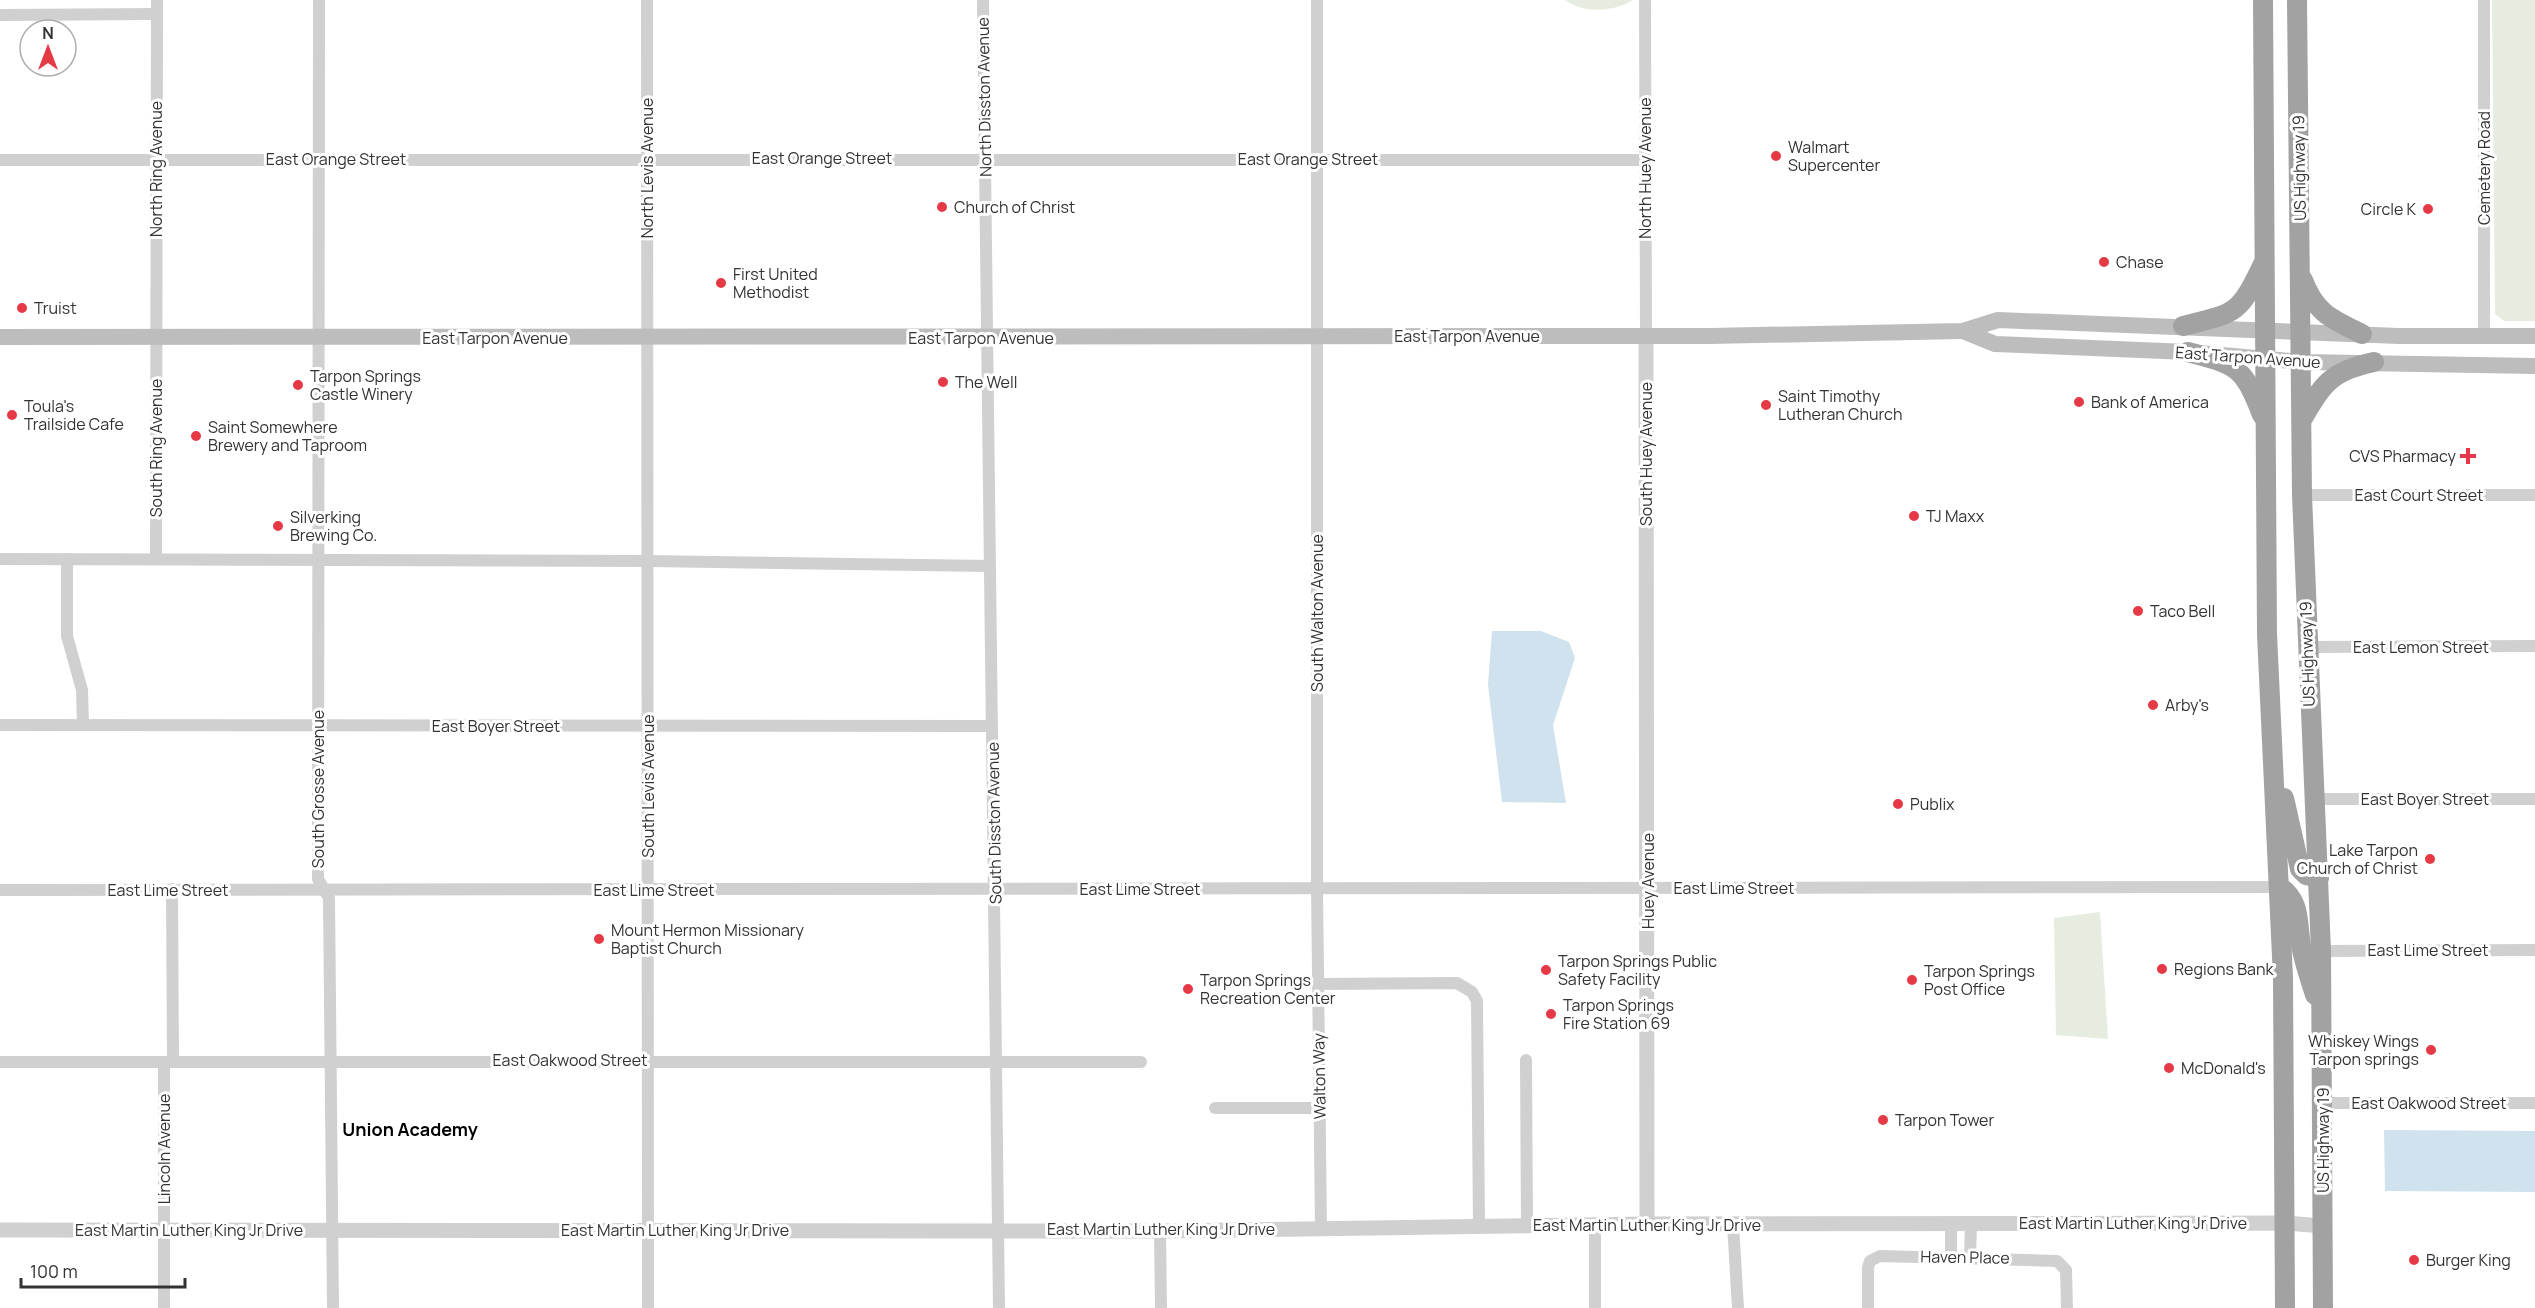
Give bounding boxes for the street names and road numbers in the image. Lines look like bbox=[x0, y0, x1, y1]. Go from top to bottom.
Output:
street label: North Disston Avenue bbox=[972, 17, 996, 177]
street label: North Huey Avenue bbox=[1634, 97, 1656, 239]
street label: North Levis Avenue bbox=[636, 98, 658, 238]
street label: North Ring Avenue bbox=[145, 101, 167, 237]
street label: Cemetery Road bbox=[2473, 111, 2495, 225]
street label: US Highway 19 bbox=[2287, 115, 2311, 221]
street label: East Orange Street bbox=[752, 147, 892, 169]
street label: East Orange Street bbox=[266, 148, 406, 170]
street label: East Orange Street bbox=[1238, 148, 1378, 170]
street label: East Tarpon Avenue bbox=[1394, 325, 1540, 347]
street label: East Tarpon Avenue bbox=[422, 327, 568, 349]
street label: East Tarpon Avenue bbox=[908, 327, 1054, 349]
street label: East Tarpon Avenue bbox=[2175, 341, 2321, 373]
street label: South Ring Avenue bbox=[145, 379, 167, 517]
street label: South Huey Avenue bbox=[1635, 382, 1657, 526]
street label: East Court Street bbox=[2355, 484, 2483, 506]
street label: South Walton Avenue bbox=[1306, 534, 1328, 692]
street label: US Highway 19 bbox=[2294, 601, 2320, 707]
street label: East Lemon Street bbox=[2353, 636, 2489, 658]
street label: South Grosse Avenue bbox=[307, 710, 329, 868]
street label: South Levis Avenue bbox=[637, 714, 659, 858]
street label: East Boyer Street bbox=[432, 715, 560, 737]
street label: South Disston Avenue bbox=[982, 742, 1006, 904]
street label: East Boyer Street bbox=[2361, 788, 2489, 810]
street label: Huey Avenue bbox=[1637, 833, 1659, 929]
street label: East Lime Street bbox=[1674, 877, 1794, 899]
street label: East Lime Street bbox=[1080, 878, 1200, 900]
street label: East Lime Street bbox=[108, 879, 228, 901]
street label: East Lime Street bbox=[594, 879, 714, 901]
street label: East Lime Street bbox=[2368, 939, 2488, 961]
street label: Walton Way bbox=[1307, 1032, 1331, 1119]
street label: East Oakwood Street bbox=[493, 1049, 647, 1071]
street label: US Highway 19 bbox=[2312, 1087, 2334, 1193]
street label: East Oakwood Street bbox=[2352, 1092, 2506, 1114]
street label: Lincoln Avenue bbox=[153, 1094, 175, 1204]
street label: East Martin Luther King Jr Drive bbox=[2019, 1212, 2247, 1234]
street label: East Martin Luther King Jr Drive bbox=[1533, 1214, 1761, 1236]
street label: East Martin Luther King Jr Drive bbox=[1047, 1218, 1275, 1240]
street label: East Martin Luther King Jr Drive bbox=[75, 1219, 303, 1241]
street label: East Martin Luther King Jr Drive bbox=[561, 1219, 789, 1241]
street label: Haven Place bbox=[1920, 1245, 2010, 1269]

